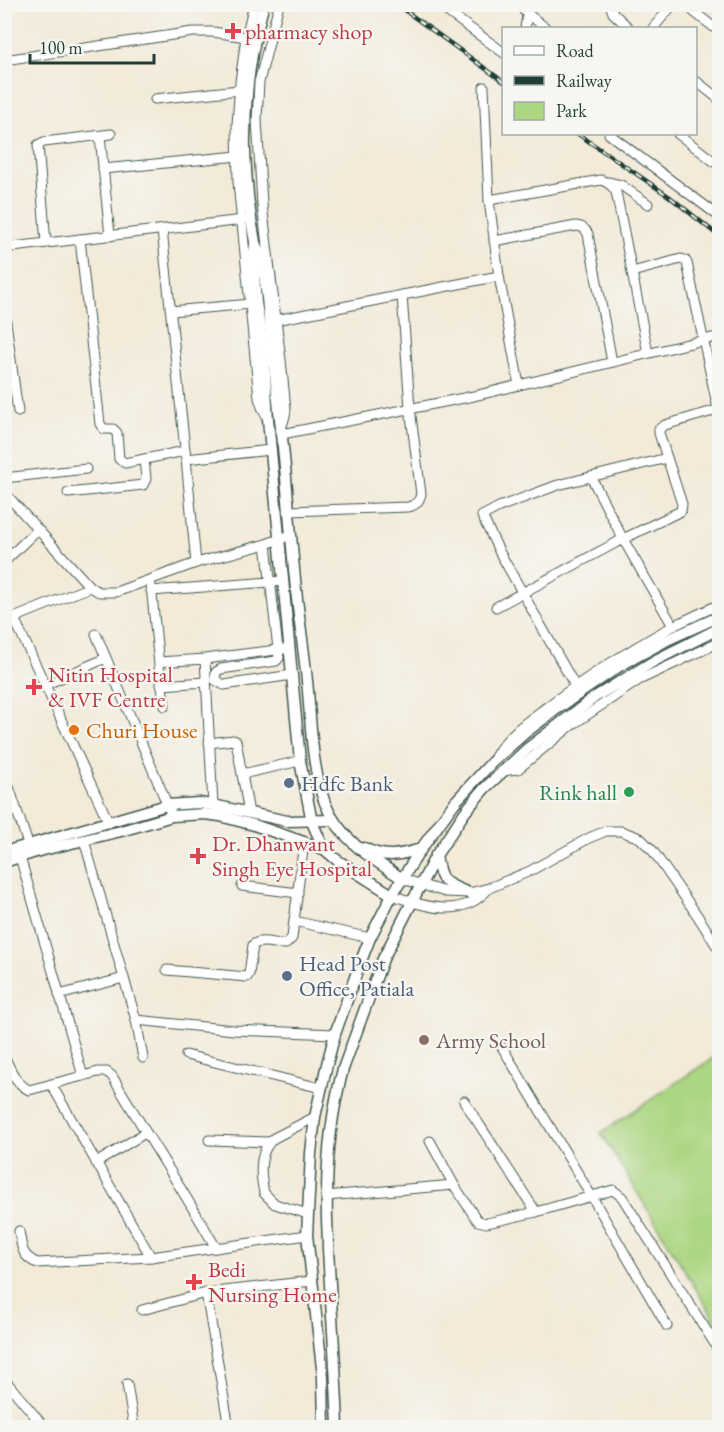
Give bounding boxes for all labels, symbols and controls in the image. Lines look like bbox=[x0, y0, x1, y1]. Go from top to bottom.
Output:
place label: pharmacy shop bbox=[245, 17, 373, 46]
marker: pharmacy shop bbox=[226, 24, 240, 38]
scale bar bbox=[30, 27, 154, 65]
legend bbox=[502, 27, 697, 135]
text: 100 m bbox=[39, 36, 83, 59]
text: Road bbox=[556, 39, 595, 62]
text: Railway bbox=[556, 69, 612, 92]
text: Park bbox=[556, 99, 587, 122]
place label: Nitin Hospital & IVF Centre bbox=[48, 660, 173, 714]
marker: Nitin Hospital & IVF Centre bbox=[25, 678, 43, 696]
place label: Churi House bbox=[86, 716, 198, 745]
marker: Churi House bbox=[67, 723, 81, 737]
place label: Hdfc Bank bbox=[301, 769, 394, 798]
marker: Hdfc Bank bbox=[282, 776, 296, 790]
place label: Rink hall bbox=[539, 778, 617, 807]
marker: Rink hall bbox=[622, 785, 636, 799]
place label: Dr. Dhanwant Singh Eye Hospital bbox=[212, 829, 372, 883]
marker: Dr. Dhanwant Singh Eye Hospital bbox=[189, 847, 207, 865]
place label: Head Post Office, Patiala bbox=[299, 949, 415, 1003]
marker: Head Post Office, Patiala bbox=[280, 969, 294, 983]
place label: Army School bbox=[435, 1026, 546, 1055]
marker: Army School bbox=[417, 1033, 431, 1047]
place label: Bedi Nursing Home bbox=[208, 1255, 337, 1309]
marker: Bedi Nursing Home bbox=[185, 1273, 203, 1291]

